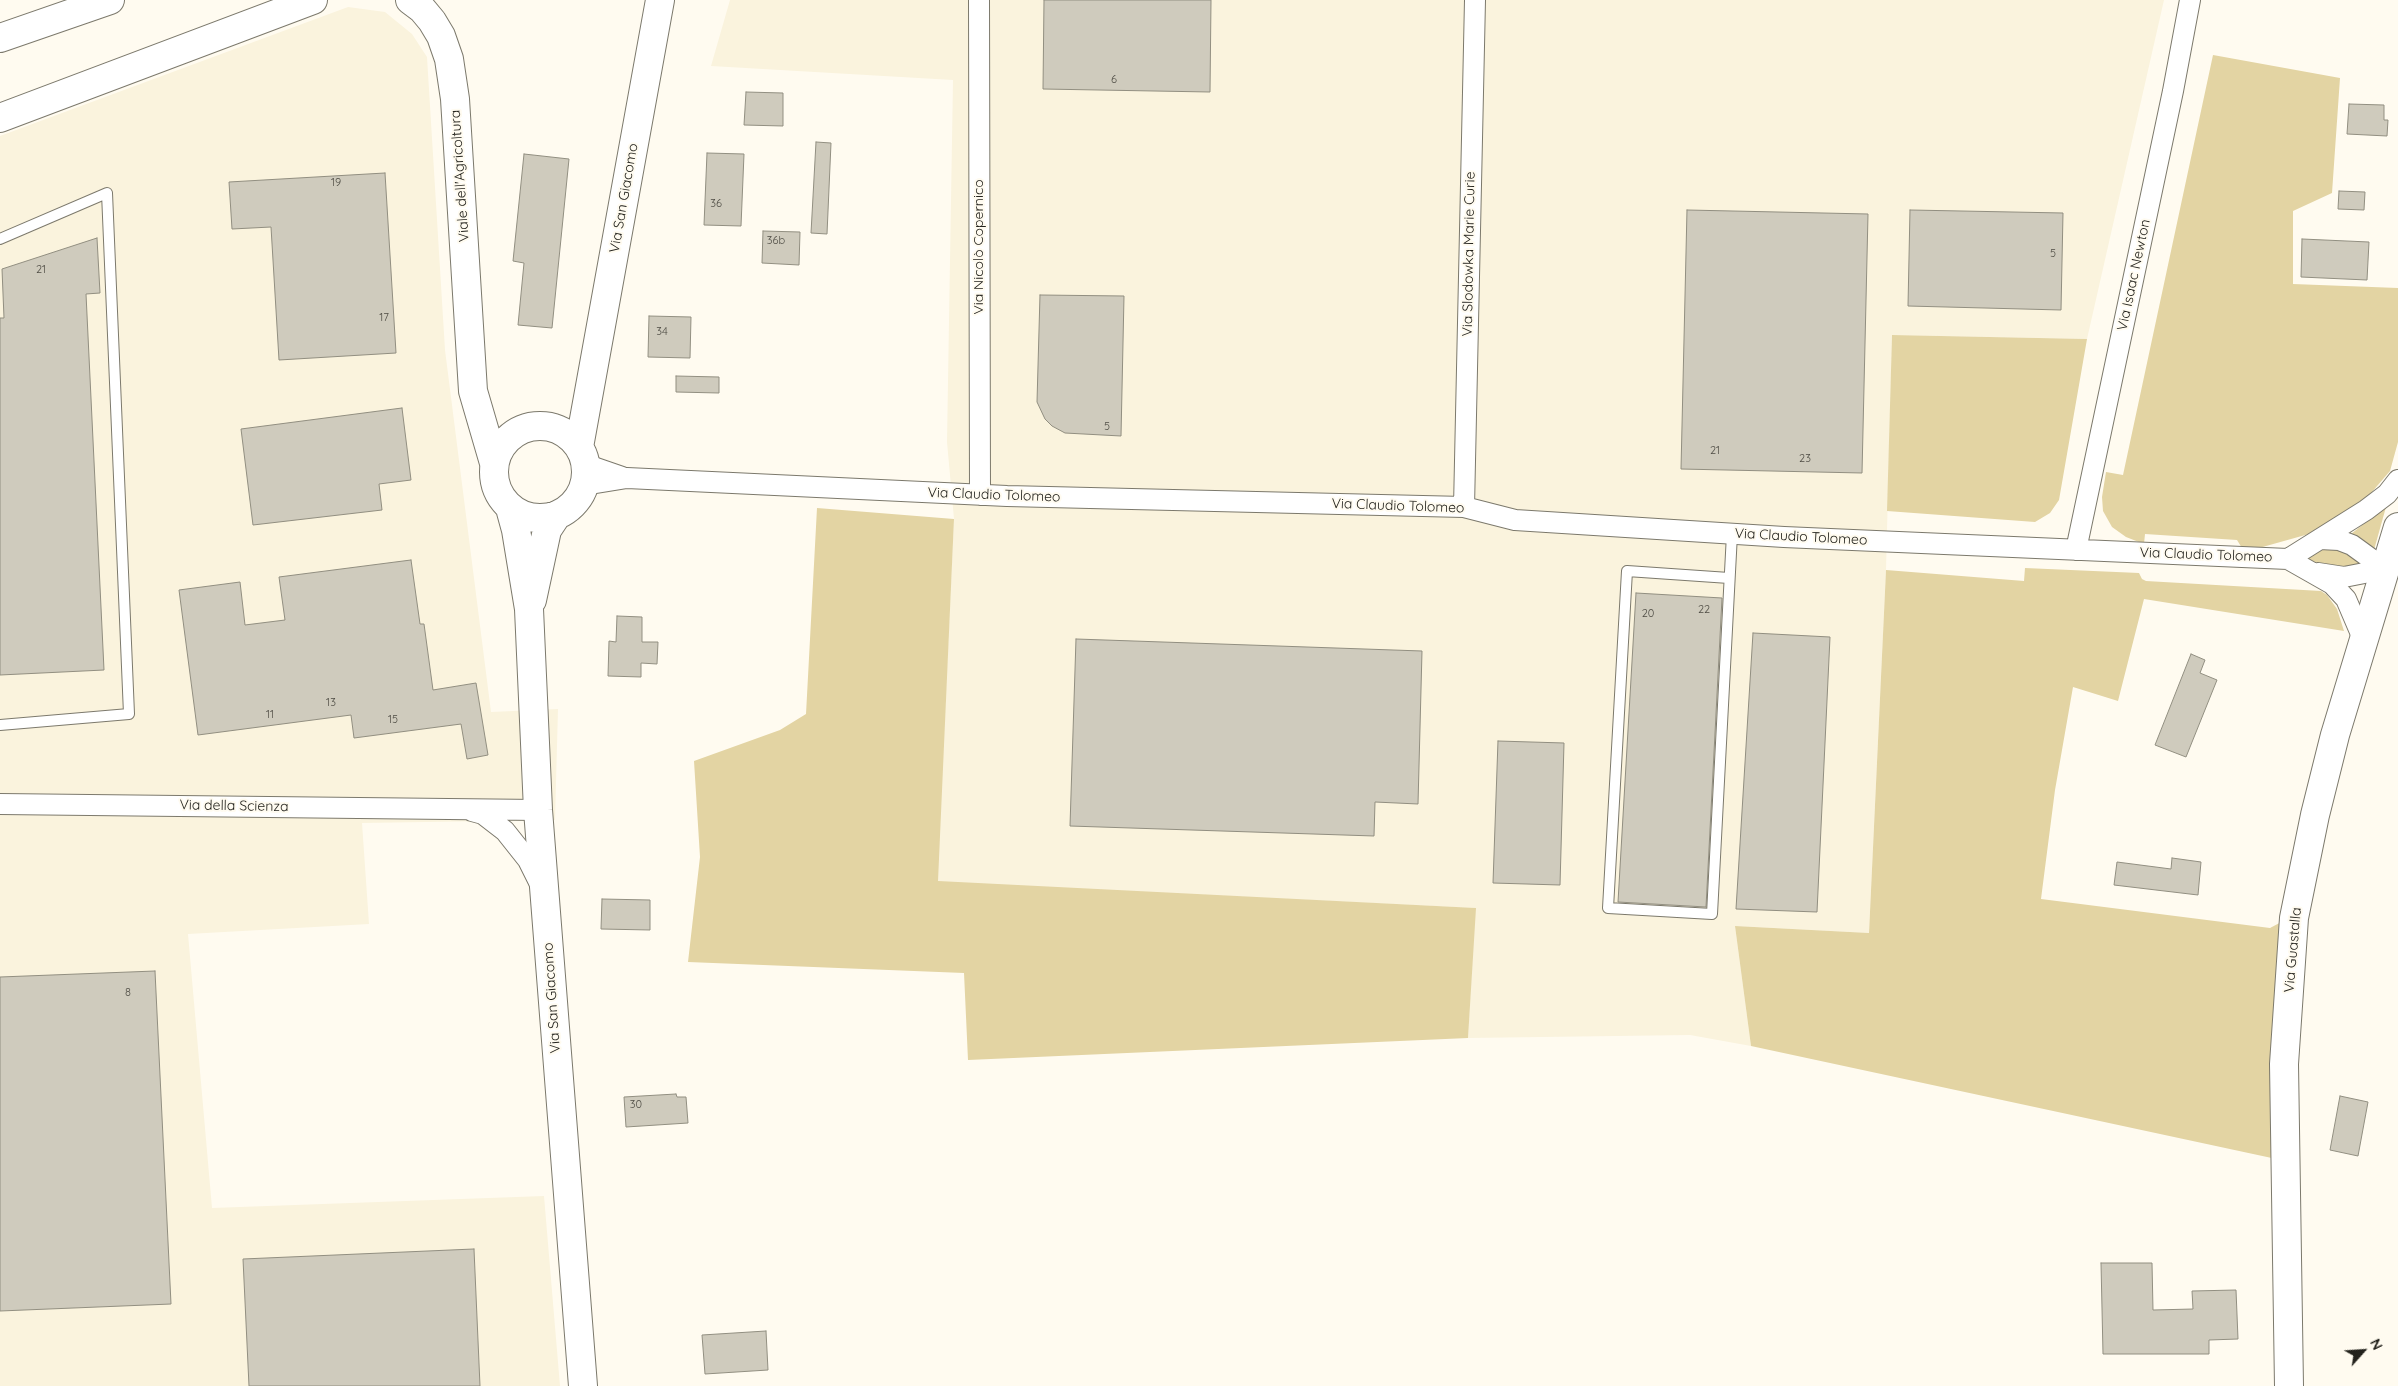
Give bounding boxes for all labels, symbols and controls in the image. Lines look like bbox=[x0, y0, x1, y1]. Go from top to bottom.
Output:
house number: 6 bbox=[1111, 73, 1117, 87]
street label: Viale dell'Agricoltura bbox=[447, 109, 473, 243]
street label: Via San Giacomo bbox=[606, 142, 642, 254]
street label: Via Slodowka Marie Curie bbox=[1459, 171, 1479, 337]
house number: 19 bbox=[331, 176, 341, 190]
street label: Via Nicolò Copernico bbox=[971, 179, 987, 315]
house number: 36 bbox=[710, 197, 722, 211]
street label: Via Isaac Newton bbox=[2114, 218, 2154, 332]
house number: 36b bbox=[767, 234, 785, 248]
house number: 5 bbox=[2050, 247, 2056, 261]
house number: 21 bbox=[36, 263, 46, 277]
house number: 17 bbox=[379, 311, 389, 325]
house number: 34 bbox=[656, 325, 668, 339]
house number: 5 bbox=[1104, 420, 1110, 434]
house number: 21 bbox=[1710, 444, 1720, 458]
house number: 23 bbox=[1799, 452, 1811, 466]
street label: Via Claudio Tolomeo bbox=[927, 484, 1061, 506]
street label: Via Claudio Tolomeo bbox=[1331, 495, 1465, 517]
street label: Via Claudio Tolomeo bbox=[1734, 525, 1868, 549]
street label: Via Claudio Tolomeo bbox=[2139, 544, 2273, 566]
house number: 22 bbox=[1698, 603, 1710, 617]
house number: 20 bbox=[1642, 607, 1654, 621]
house number: 13 bbox=[326, 696, 336, 710]
house number: 11 bbox=[266, 708, 274, 722]
house number: 15 bbox=[388, 713, 398, 727]
street label: Via della Scienza bbox=[179, 797, 289, 815]
street label: Via Guastalla bbox=[2281, 907, 2305, 993]
street label: Via San Giacomo bbox=[540, 942, 564, 1054]
house number: 8 bbox=[125, 986, 131, 1000]
house number: 30 bbox=[630, 1098, 642, 1112]
north arrow bbox=[2338, 1326, 2388, 1376]
text: N bbox=[2366, 1336, 2387, 1353]

